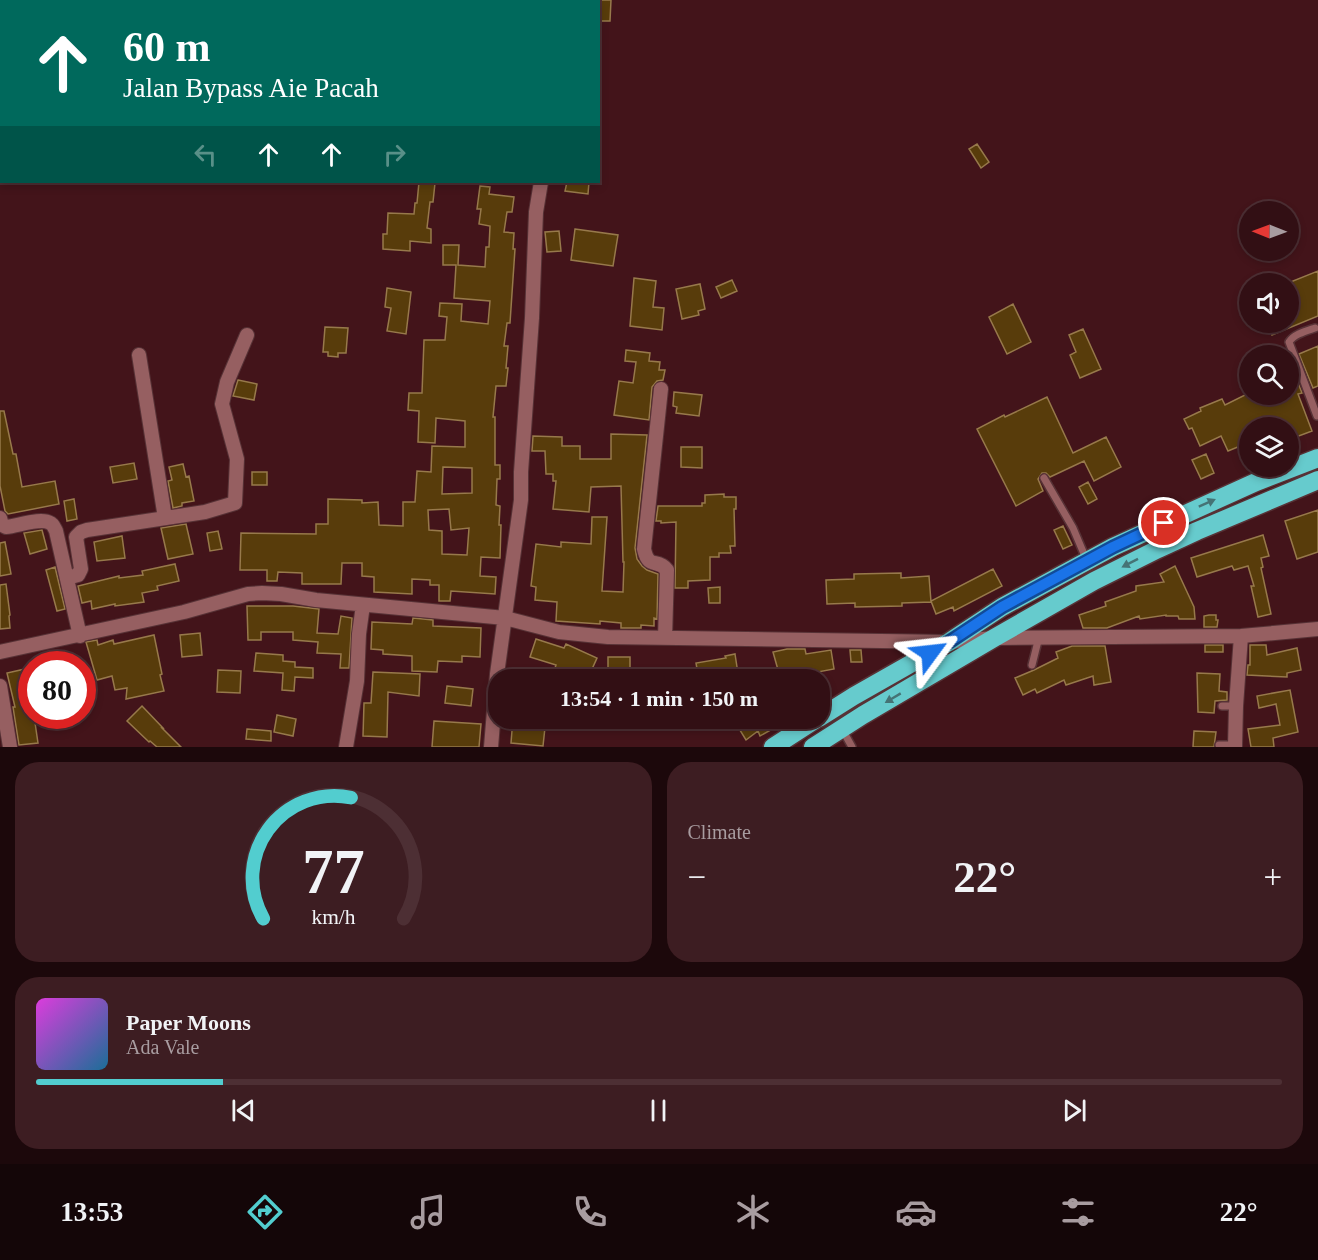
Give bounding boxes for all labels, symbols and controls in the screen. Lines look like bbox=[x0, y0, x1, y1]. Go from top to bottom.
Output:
icon: ahead bbox=[24, 24, 102, 102]
text: 60 m bbox=[123, 24, 211, 70]
text: Jalan Bypass Aie Pacah bbox=[123, 73, 379, 103]
icon: left bbox=[189, 138, 222, 171]
icon: ahead bbox=[252, 138, 285, 171]
icon: ahead bbox=[315, 138, 348, 171]
icon: right bbox=[378, 138, 411, 171]
north arrow bbox=[1239, 201, 1299, 261]
map controls bbox=[1239, 201, 1299, 477]
button: sound bbox=[1239, 273, 1299, 333]
button: search bbox=[1239, 345, 1299, 405]
button: layers bbox=[1239, 417, 1299, 477]
pin bbox=[1138, 497, 1189, 548]
one-way arrow bbox=[1199, 499, 1216, 508]
icon: arrive bbox=[1147, 506, 1180, 539]
one-way arrow bbox=[1121, 557, 1139, 567]
position arrow bbox=[898, 621, 962, 685]
speed limit sign: 80 bbox=[18, 651, 96, 729]
text: 13:54 · 1 min · 150 m bbox=[560, 686, 758, 711]
one-way arrow bbox=[885, 692, 901, 703]
text: Climate bbox=[688, 821, 751, 843]
text: 77 bbox=[302, 837, 364, 906]
text: 22° bbox=[953, 852, 1016, 902]
text: − bbox=[688, 859, 706, 895]
text: + bbox=[1263, 859, 1282, 895]
text: km/h bbox=[311, 905, 356, 929]
text: Paper Moons bbox=[126, 1010, 251, 1035]
text: Ada Vale bbox=[126, 1036, 200, 1058]
icon: previous bbox=[227, 1094, 260, 1127]
icon: pause bbox=[642, 1094, 675, 1127]
icon: next bbox=[1058, 1094, 1091, 1127]
icon: directions bbox=[244, 1191, 286, 1233]
icon: music bbox=[407, 1191, 449, 1233]
icon: phone bbox=[569, 1191, 611, 1233]
icon: climate bbox=[732, 1191, 774, 1233]
icon: car bbox=[895, 1191, 937, 1233]
icon: filters bbox=[1057, 1191, 1099, 1233]
text: 13:53 bbox=[60, 1197, 123, 1227]
text: 22° bbox=[1220, 1197, 1258, 1227]

